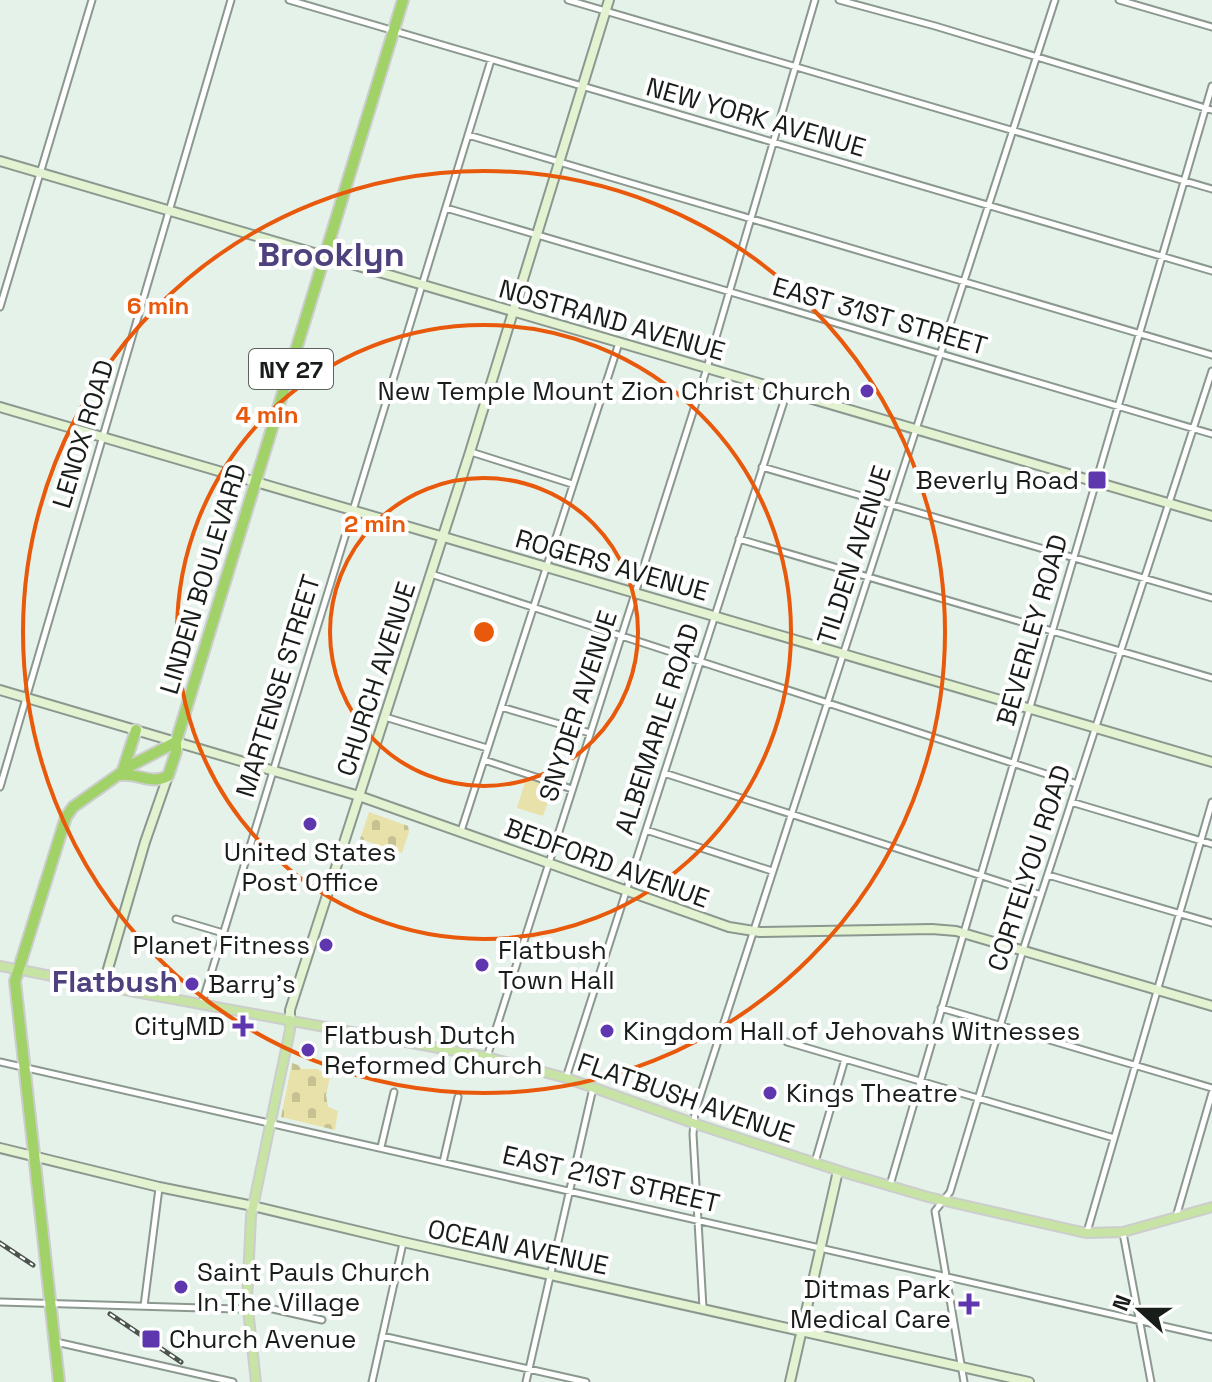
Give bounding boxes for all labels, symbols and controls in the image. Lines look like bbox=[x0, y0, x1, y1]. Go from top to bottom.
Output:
street label: NEW YORK AVENUE bbox=[642, 69, 870, 165]
district label: Brooklyn bbox=[257, 233, 405, 276]
street label: EAST 31ST STREET bbox=[769, 269, 991, 363]
street label: NOSTRAND AVENUE bbox=[495, 271, 729, 369]
text: 6 min bbox=[127, 290, 189, 321]
road number: NY 27 bbox=[249, 349, 333, 389]
street label: LENOX ROAD bbox=[44, 356, 122, 512]
place label: New Temple Mount Zion Christ Church bbox=[377, 374, 851, 408]
marker: New Temple Mount Zion Christ Church bbox=[858, 382, 876, 400]
text: 4 min bbox=[235, 399, 299, 430]
street label: LINDEN BOULEVARD bbox=[152, 460, 254, 698]
street label: TILDEN AVENUE bbox=[809, 461, 899, 649]
place label: Beverly Road bbox=[915, 463, 1079, 497]
marker: Beverly Road bbox=[1086, 469, 1108, 491]
text: 2 min bbox=[344, 508, 406, 539]
street label: ROGERS AVENUE bbox=[512, 521, 712, 609]
street label: BEVERLEY ROAD bbox=[988, 531, 1076, 729]
street label: MARTENSE STREET bbox=[228, 571, 328, 801]
street label: CHURCH AVENUE bbox=[329, 577, 423, 781]
street label: SNYDER AVENUE bbox=[531, 606, 625, 806]
centre of rings bbox=[470, 618, 498, 646]
street label: ALBEMARLE ROAD bbox=[607, 619, 707, 839]
street label: CORTELYOU ROAD bbox=[980, 761, 1078, 975]
street label: BEDFORD AVENUE bbox=[500, 810, 714, 916]
marker: United States Post Office bbox=[301, 815, 319, 833]
place label: United States Post Office bbox=[224, 835, 396, 899]
place label: Planet Fitness bbox=[132, 928, 310, 962]
place label: Flatbush Town Hall bbox=[498, 933, 615, 997]
marker: Planet Fitness bbox=[317, 936, 335, 954]
marker: Flatbush Town Hall bbox=[473, 956, 491, 974]
district label: Flatbush bbox=[52, 962, 178, 1001]
place label: Barry's bbox=[208, 967, 296, 1001]
marker: Barry's bbox=[183, 975, 201, 993]
place label: CityMD bbox=[134, 1009, 225, 1043]
place label: Kingdom Hall of Jehovahs Witnesses bbox=[623, 1014, 1080, 1048]
marker: CityMD bbox=[232, 1015, 254, 1037]
place label: Flatbush Dutch Reformed Church bbox=[324, 1018, 542, 1082]
marker: Kingdom Hall of Jehovahs Witnesses bbox=[598, 1022, 616, 1040]
marker: Flatbush Dutch Reformed Church bbox=[299, 1041, 317, 1059]
street label: FLATBUSH AVENUE bbox=[573, 1045, 799, 1151]
place label: Kings Theatre bbox=[786, 1076, 958, 1110]
marker: Kings Theatre bbox=[761, 1084, 779, 1102]
street label: EAST 21ST STREET bbox=[499, 1137, 723, 1221]
street label: OCEAN AVENUE bbox=[425, 1211, 611, 1283]
place label: Saint Pauls Church In The Village bbox=[197, 1255, 430, 1319]
north arrow bbox=[1100, 1270, 1180, 1350]
place label: Ditmas Park Medical Care bbox=[790, 1272, 951, 1336]
marker: Saint Pauls Church In The Village bbox=[172, 1278, 190, 1296]
text: N bbox=[1106, 1291, 1137, 1315]
marker: Ditmas Park Medical Care bbox=[958, 1293, 980, 1315]
place label: Church Avenue bbox=[169, 1322, 356, 1356]
marker: Church Avenue bbox=[140, 1328, 162, 1350]

